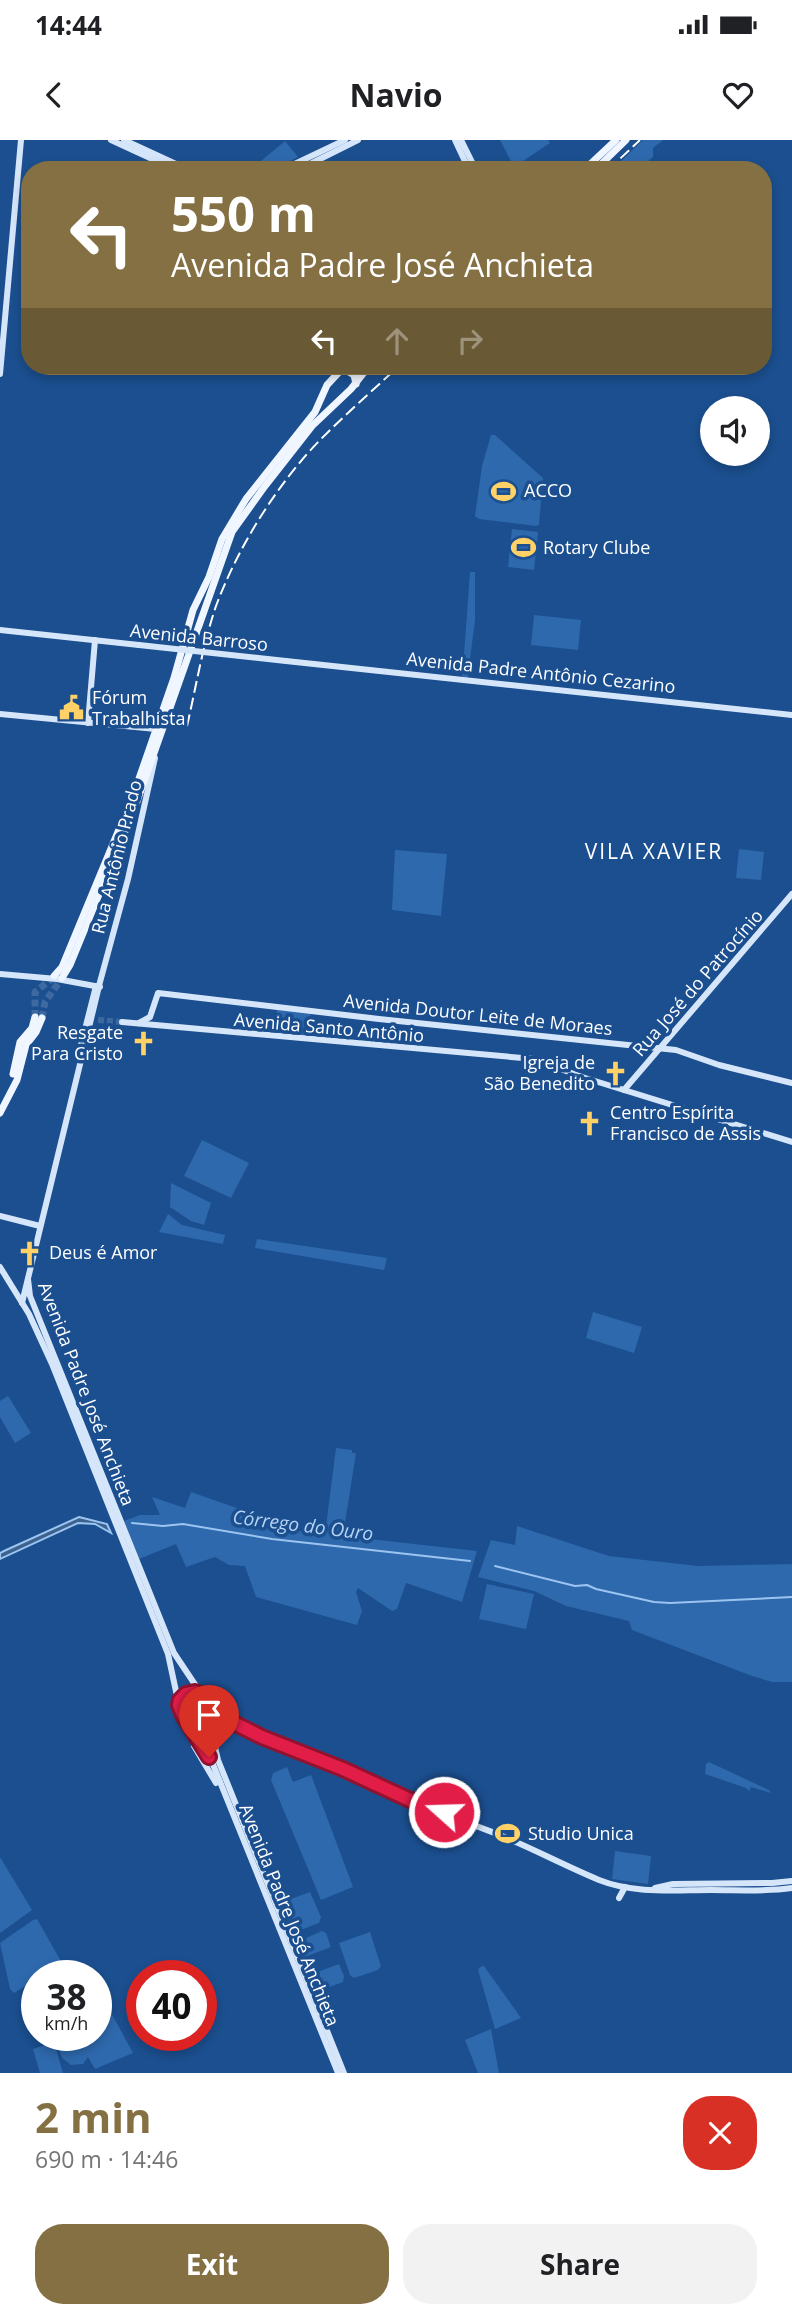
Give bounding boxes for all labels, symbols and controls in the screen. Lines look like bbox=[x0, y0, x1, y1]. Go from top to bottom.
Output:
text: 14:44 bbox=[35, 7, 102, 43]
text: Navio bbox=[349, 73, 443, 116]
icon: back bbox=[35, 76, 73, 114]
icon: heart bbox=[719, 76, 757, 114]
text: 550 m bbox=[171, 180, 316, 246]
icon: left bbox=[56, 189, 147, 280]
text: Avenida Padre José Anchieta bbox=[171, 243, 594, 286]
icon: left bbox=[305, 322, 343, 360]
icon: ahead bbox=[378, 322, 416, 360]
icon: right bbox=[451, 322, 489, 360]
map controls bbox=[700, 396, 770, 466]
button: sound bbox=[700, 396, 770, 466]
sports icon: ACCO bbox=[490, 477, 518, 505]
place label: ACCO bbox=[524, 478, 572, 502]
sports icon: Rotary Clube bbox=[509, 534, 537, 562]
place label: Rotary Clube bbox=[543, 535, 650, 559]
street label: Avenida Barroso bbox=[129, 618, 269, 656]
street label: Avenida Padre Antônio Cezarino bbox=[406, 646, 677, 698]
place label: Fórum Trabalhista bbox=[92, 685, 185, 730]
public building icon: Fórum Trabalhista bbox=[58, 694, 86, 722]
street label: Rua Antônio Prado bbox=[85, 777, 147, 936]
district label: VILA XAVIER bbox=[585, 837, 723, 865]
street label: Rua José do Patrocínio bbox=[627, 904, 768, 1061]
street label: Avenida Doutor Leite de Moraes bbox=[343, 988, 614, 1040]
street label: Avenida Santo Antônio bbox=[233, 1007, 425, 1047]
place label: Resgate Para Cristo bbox=[31, 1020, 123, 1065]
church icon: Resgate Para Cristo bbox=[129, 1029, 157, 1057]
place label: Igreja de São Benedito bbox=[484, 1050, 595, 1095]
church icon: Igreja de São Benedito bbox=[601, 1059, 629, 1087]
place label: Centro Espírita Francisco de Assis bbox=[610, 1100, 761, 1145]
church icon: Centro Espírita Francisco de Assis bbox=[576, 1109, 604, 1137]
church icon: Deus é Amor bbox=[15, 1239, 43, 1267]
place label: Deus é Amor bbox=[49, 1240, 158, 1264]
street label: Avenida Padre José Anchieta bbox=[33, 1278, 141, 1509]
water label: Córrego do Ouro bbox=[231, 1503, 375, 1547]
pin bbox=[179, 1685, 239, 1757]
icon: arrive bbox=[190, 1696, 228, 1734]
position arrow bbox=[407, 1775, 481, 1849]
street label: Avenida Padre José Anchieta bbox=[234, 1800, 346, 2029]
sports icon: Studio Unica bbox=[494, 1820, 522, 1848]
place label: Studio Unica bbox=[528, 1821, 634, 1845]
speed limit sign: 40 bbox=[126, 1960, 217, 2051]
text: 38 bbox=[46, 1973, 87, 2020]
text: km/h bbox=[45, 2011, 88, 2035]
text: 2 min bbox=[35, 2088, 152, 2145]
button: close bbox=[683, 2096, 757, 2170]
text: 690 m · 14:46 bbox=[35, 2143, 178, 2175]
button: Exit bbox=[35, 2224, 389, 2304]
button: Share bbox=[403, 2224, 757, 2304]

